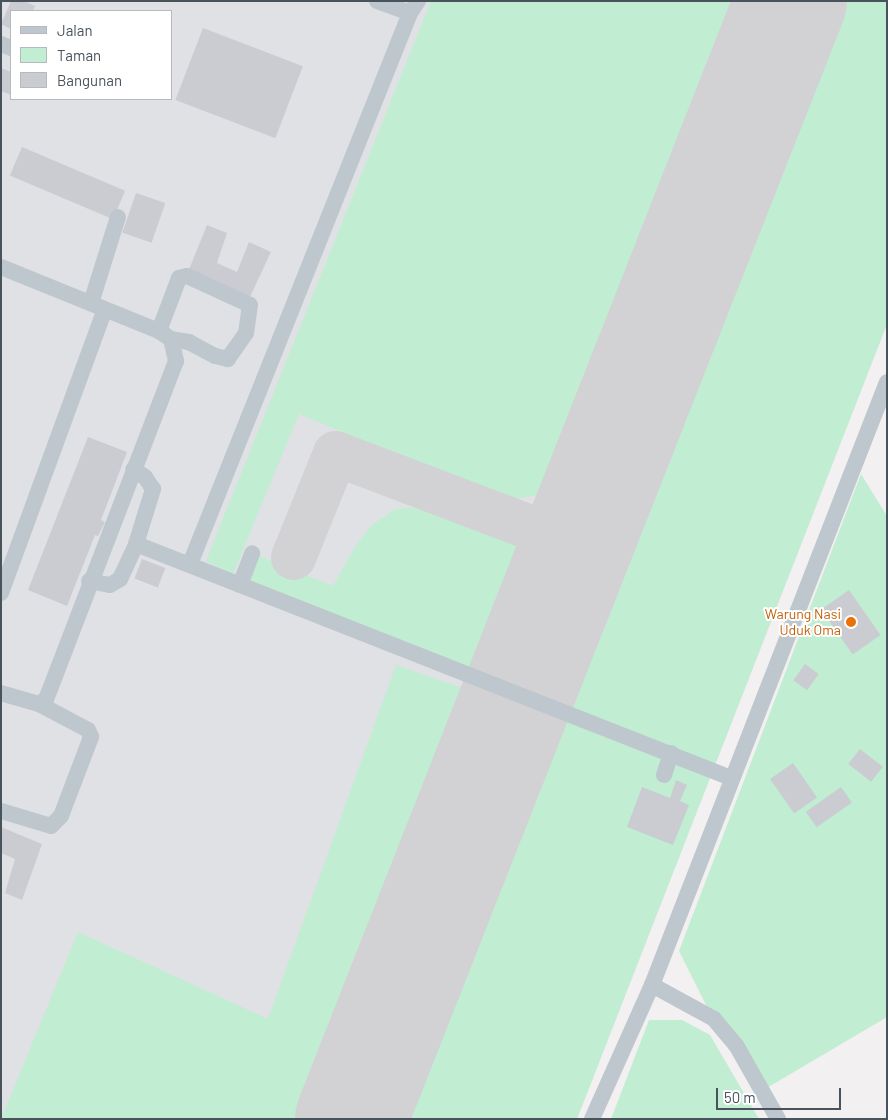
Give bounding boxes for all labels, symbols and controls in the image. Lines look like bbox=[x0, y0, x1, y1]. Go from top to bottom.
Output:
legend bbox=[10, 10, 172, 100]
text: Jalan bbox=[57, 21, 93, 39]
text: Taman bbox=[57, 46, 101, 64]
text: Bangunan bbox=[57, 71, 122, 89]
place label: Warung Nasi Uduk Oma bbox=[765, 606, 841, 638]
marker: Warung Nasi Uduk Oma bbox=[845, 616, 857, 628]
scale bar bbox=[718, 1078, 843, 1110]
text: 50 m bbox=[724, 1088, 756, 1106]

